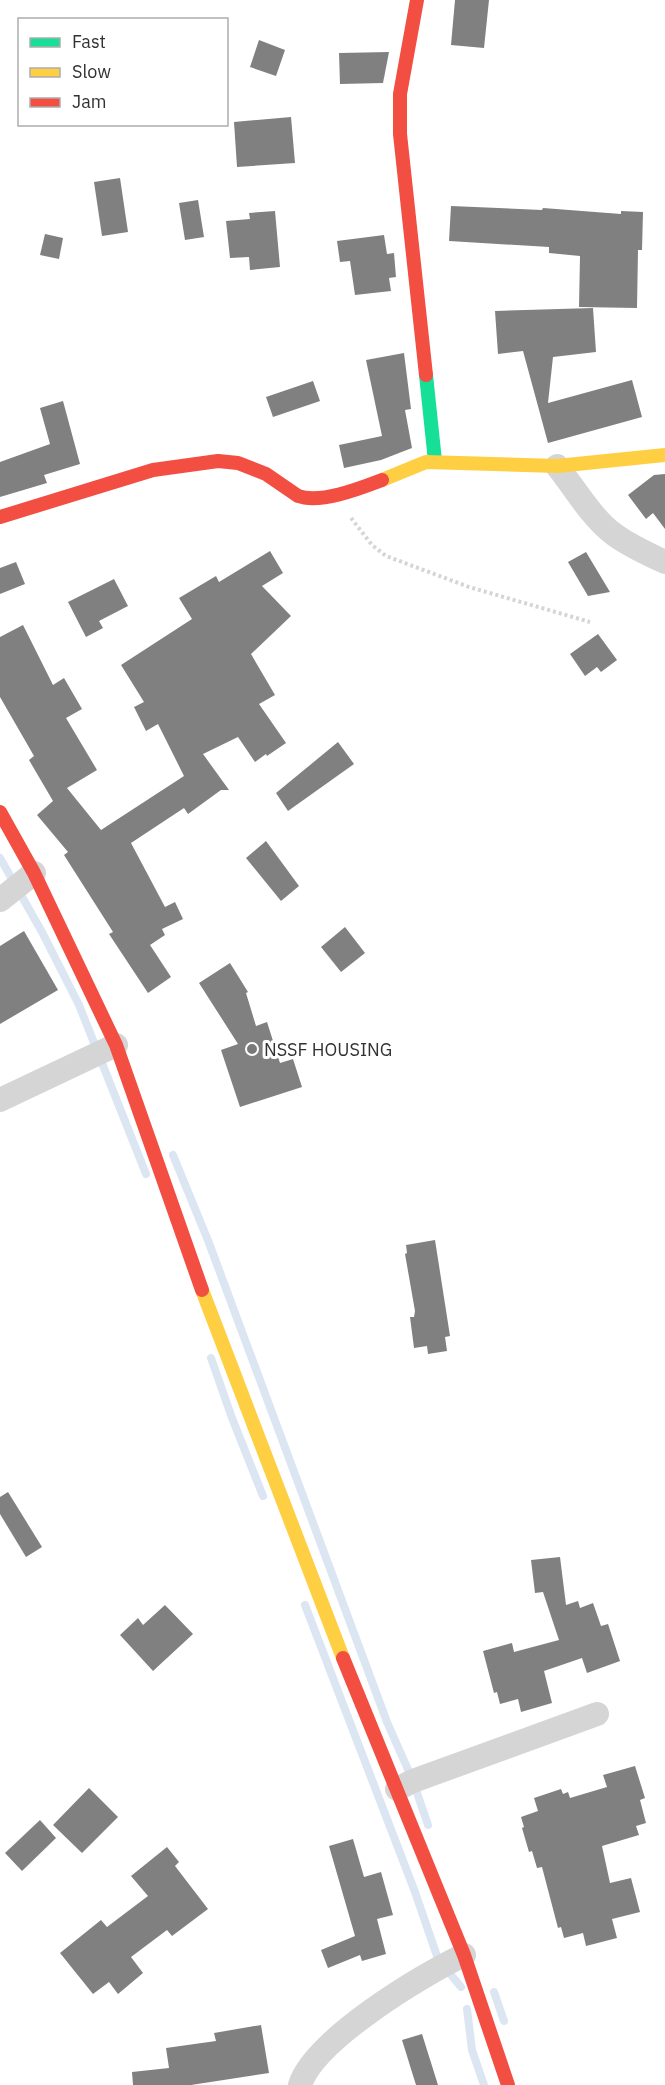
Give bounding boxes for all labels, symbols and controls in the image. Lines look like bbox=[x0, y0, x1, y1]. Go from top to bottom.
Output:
legend bbox=[18, 18, 228, 126]
text: Fast bbox=[72, 30, 106, 53]
text: Slow bbox=[72, 60, 111, 83]
text: Jam bbox=[72, 90, 107, 113]
place label: NSSF HOUSING bbox=[264, 1038, 392, 1061]
marker: NSSF HOUSING bbox=[245, 1042, 259, 1056]

